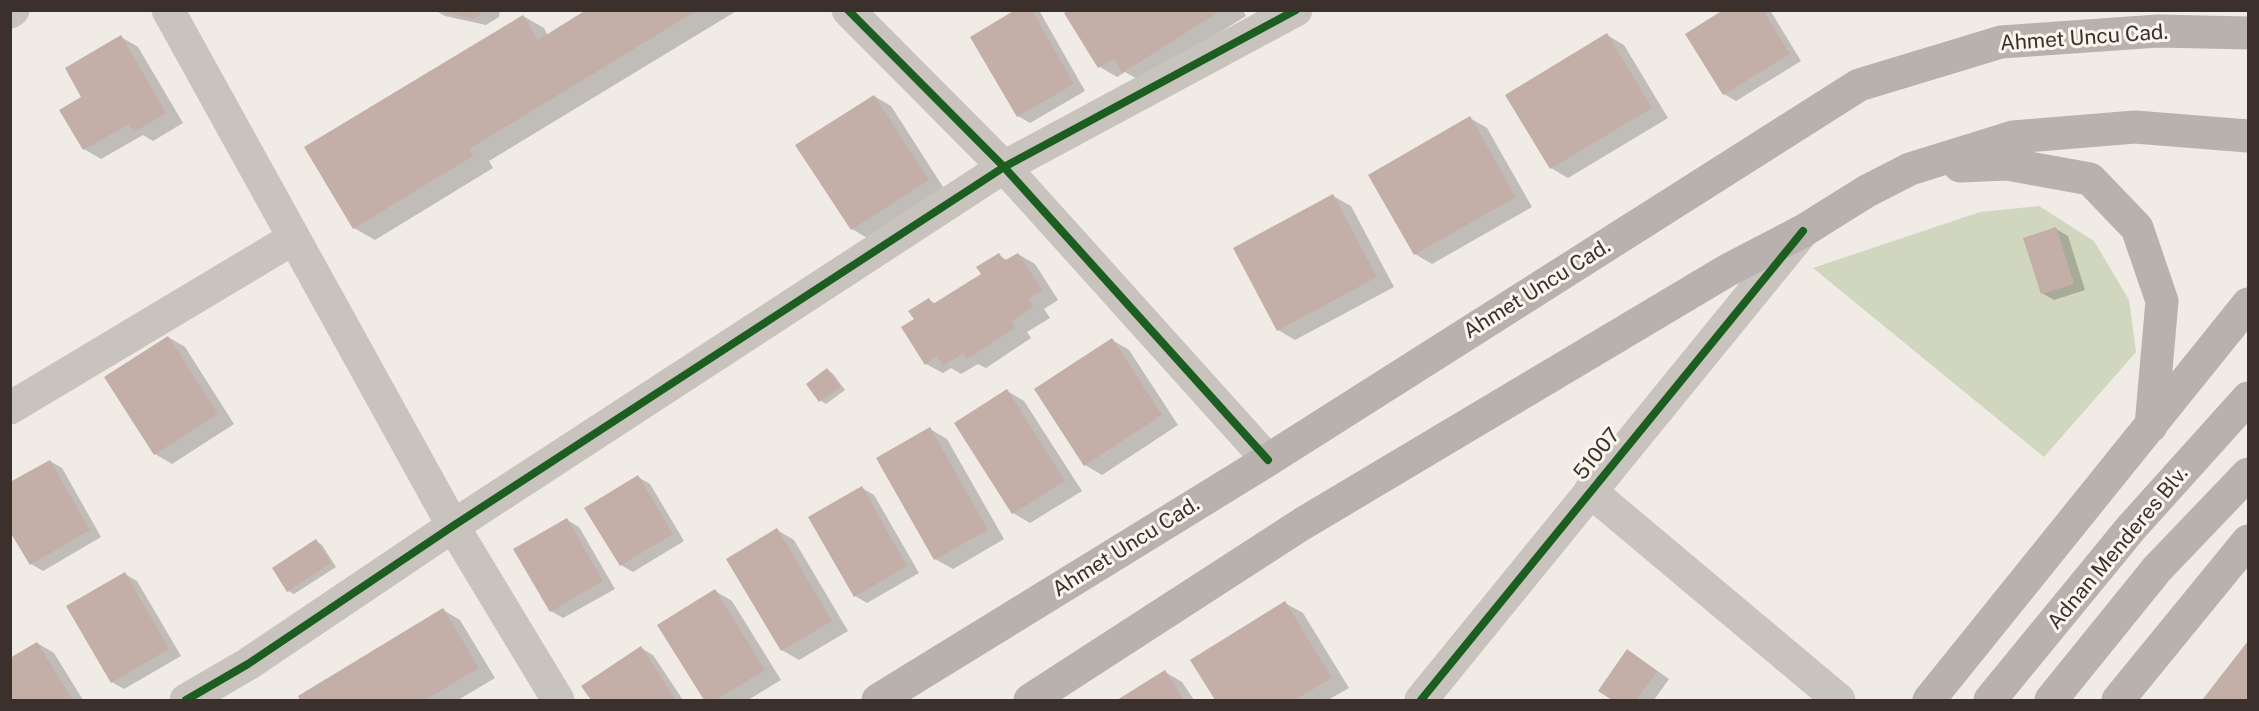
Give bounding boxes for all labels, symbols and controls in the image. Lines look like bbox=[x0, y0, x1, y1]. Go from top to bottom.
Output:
street label: Ahmet Uncu Cad. bbox=[1999, 20, 2169, 56]
street label: Ahmet Uncu Cad. bbox=[1459, 234, 1615, 344]
street label: 51007 bbox=[1568, 423, 1626, 485]
street label: Adnan Menderes Blv. bbox=[2042, 461, 2194, 635]
street label: Ahmet Uncu Cad. bbox=[1048, 492, 1204, 602]

